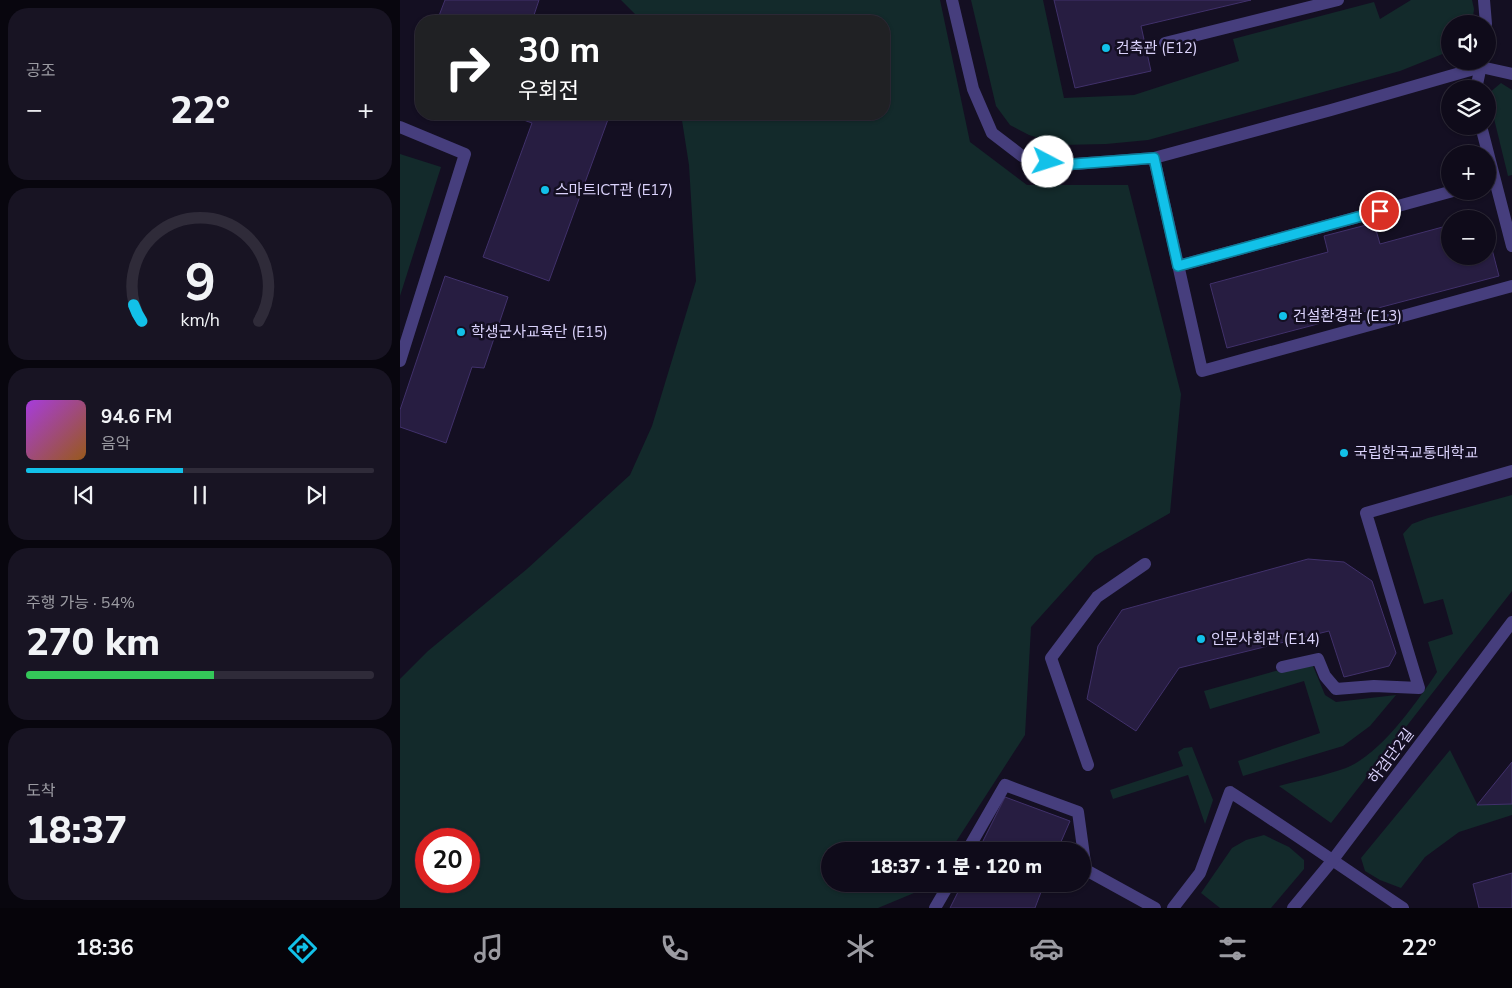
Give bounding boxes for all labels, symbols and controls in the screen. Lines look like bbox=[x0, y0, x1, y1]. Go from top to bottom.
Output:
map controls bbox=[1441, 15, 1496, 265]
button: sound bbox=[1441, 15, 1496, 70]
text: 30 m bbox=[518, 27, 600, 74]
icon: right bbox=[435, 35, 500, 100]
place label: 건축관 (E12) bbox=[1116, 38, 1198, 58]
marker: 건축관 (E12) bbox=[1100, 42, 1112, 54]
text: 공조 bbox=[26, 60, 55, 82]
text: 우회전 bbox=[518, 76, 579, 106]
button: layers bbox=[1441, 80, 1496, 135]
text: 22° bbox=[170, 85, 230, 136]
text: − bbox=[26, 91, 43, 129]
text: + bbox=[357, 91, 374, 129]
position arrow bbox=[1021, 135, 1073, 187]
button: + bbox=[1441, 145, 1496, 200]
place label: 스마트ICT관 (E17) bbox=[555, 180, 673, 200]
marker: 스마트ICT관 (E17) bbox=[539, 184, 551, 196]
pin bbox=[1359, 190, 1401, 232]
icon: arrive bbox=[1366, 197, 1394, 225]
button: − bbox=[1441, 210, 1496, 265]
text: 9 bbox=[184, 247, 216, 318]
place label: 건설환경관 (E13) bbox=[1293, 306, 1402, 326]
text: km/h bbox=[180, 308, 220, 332]
marker: 건설환경관 (E13) bbox=[1277, 310, 1289, 322]
place label: 학생군사교육단 (E15) bbox=[471, 322, 608, 342]
marker: 학생군사교육단 (E15) bbox=[455, 326, 467, 338]
text: 94.6 FM bbox=[101, 404, 172, 430]
text: 음악 bbox=[101, 433, 130, 455]
place label: 국립한국교통대학교 bbox=[1354, 443, 1478, 463]
marker: 국립한국교통대학교 bbox=[1338, 447, 1350, 459]
icon: previous bbox=[70, 481, 98, 509]
icon: pause bbox=[186, 481, 214, 509]
icon: next bbox=[302, 481, 330, 509]
text: 주행 가능 · 54% bbox=[26, 592, 135, 614]
text: 270 km bbox=[26, 617, 160, 668]
place label: 인문사회관 (E14) bbox=[1211, 629, 1320, 649]
marker: 인문사회관 (E14) bbox=[1195, 633, 1207, 645]
street label: 하검단2길 bbox=[1364, 724, 1418, 788]
text: 도착 bbox=[26, 780, 55, 802]
text: 18:37 bbox=[26, 805, 127, 856]
speed limit sign: 20 bbox=[415, 828, 480, 893]
text: 18:37 · 1 분 · 120 m bbox=[870, 854, 1042, 880]
icon: directions bbox=[285, 931, 320, 966]
icon: music bbox=[471, 931, 506, 966]
icon: phone bbox=[657, 931, 692, 966]
icon: climate bbox=[843, 931, 878, 966]
icon: car bbox=[1029, 931, 1064, 966]
icon: filters bbox=[1215, 931, 1250, 966]
text: 18:36 bbox=[76, 933, 134, 963]
text: 22° bbox=[1402, 933, 1436, 963]

